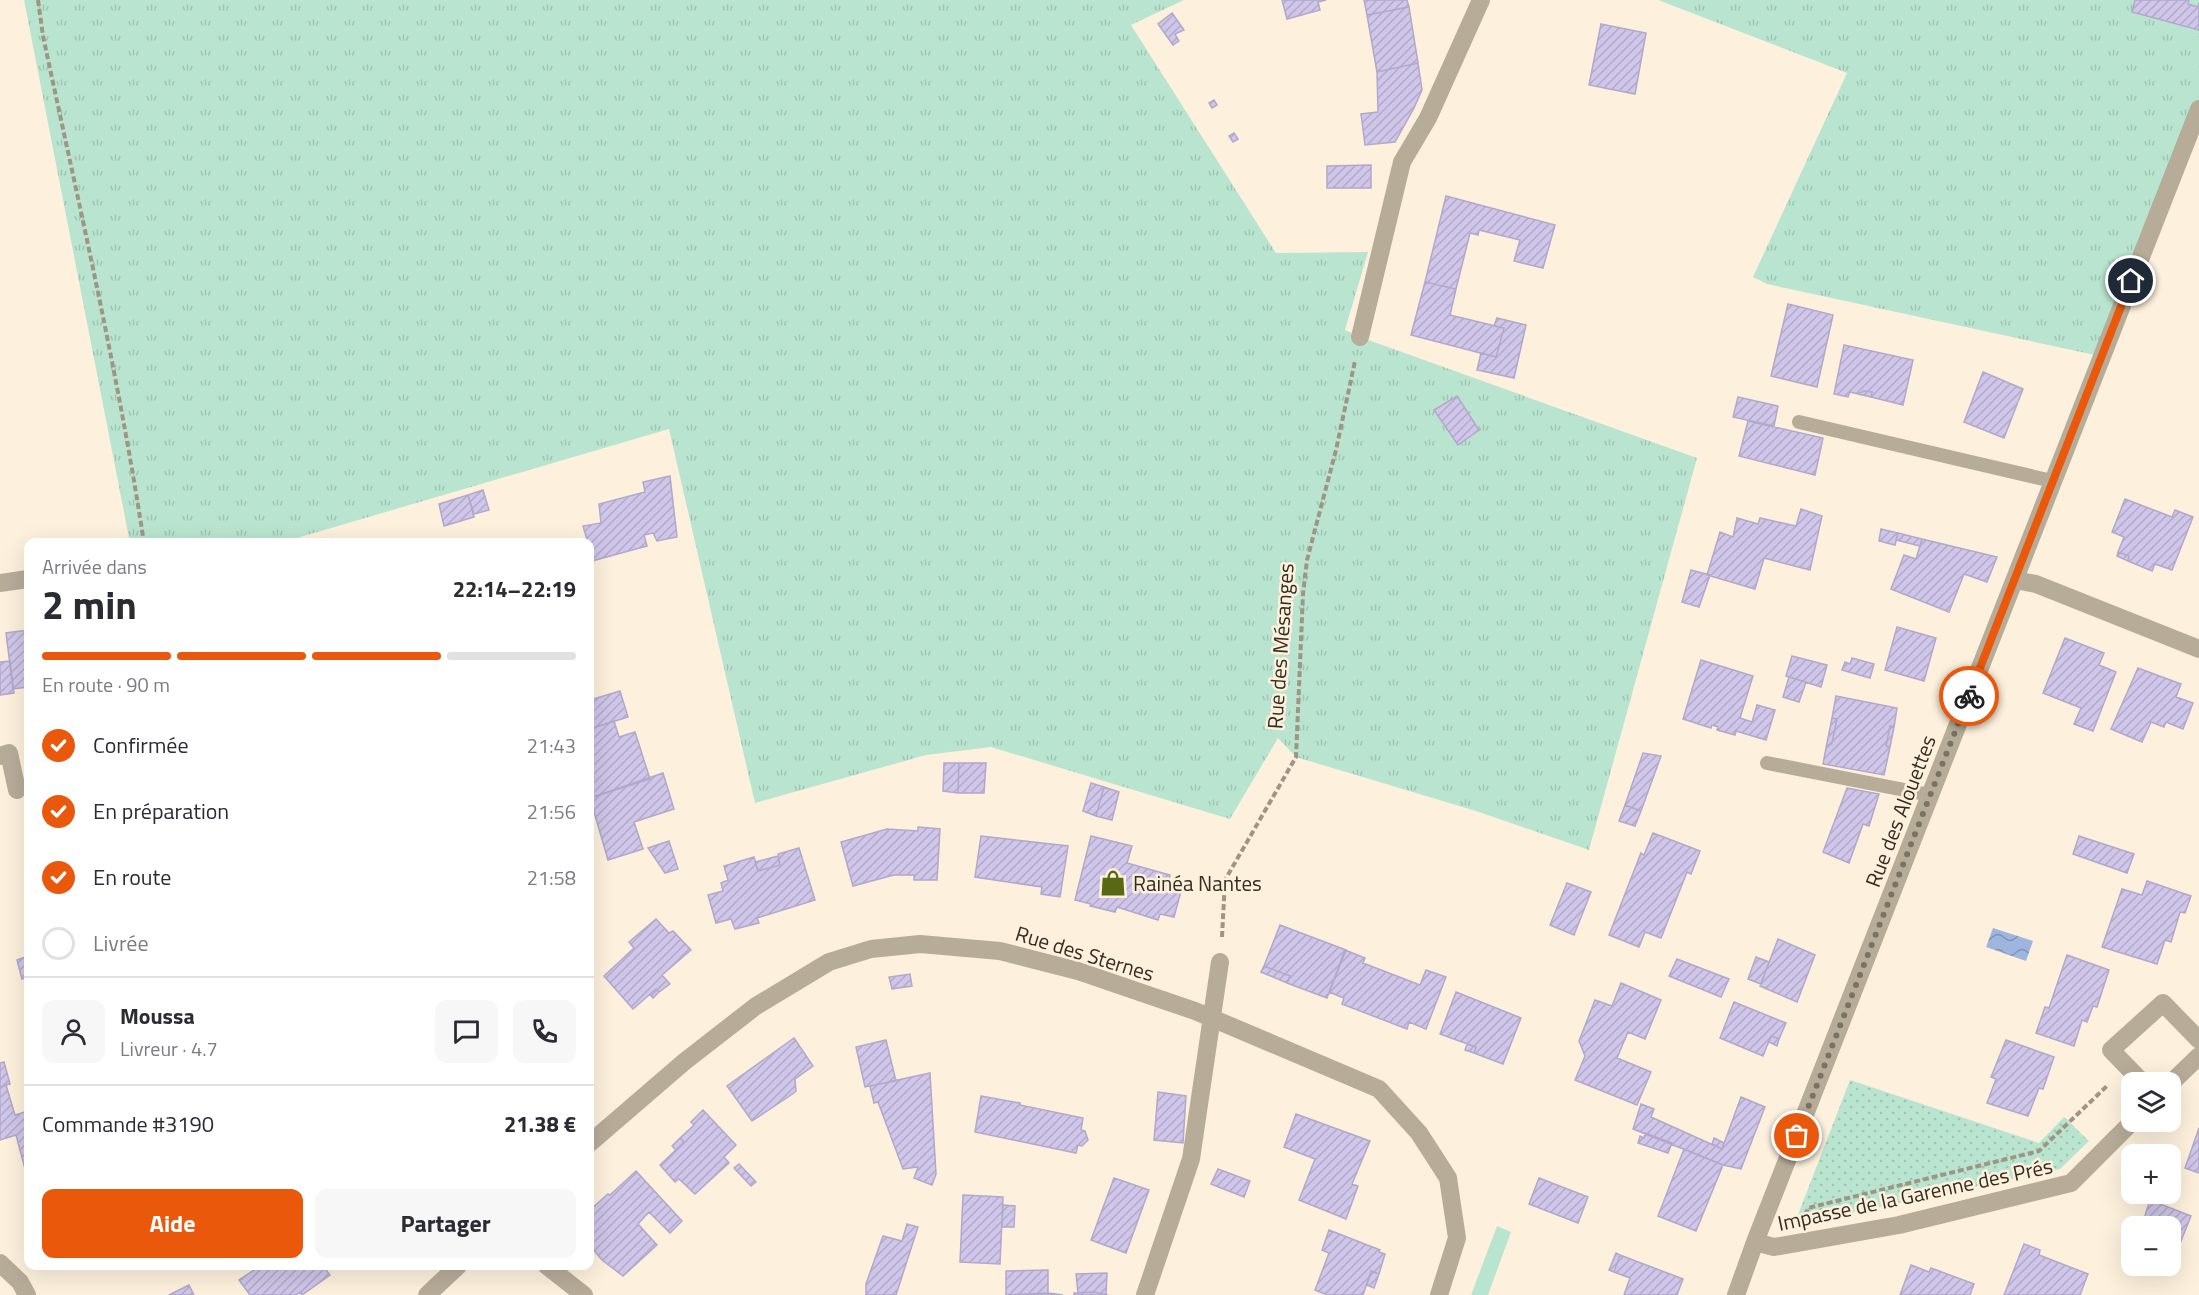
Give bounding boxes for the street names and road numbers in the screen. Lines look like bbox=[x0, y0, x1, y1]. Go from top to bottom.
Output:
street label: Rue des Mésanges bbox=[1258, 562, 1302, 730]
street label: Rue des Alouettes bbox=[1856, 730, 1944, 892]
street label: Rue des Sternes bbox=[1012, 917, 1158, 989]
street label: Impasse de la Garenne des Prés bbox=[1775, 1149, 2055, 1239]

